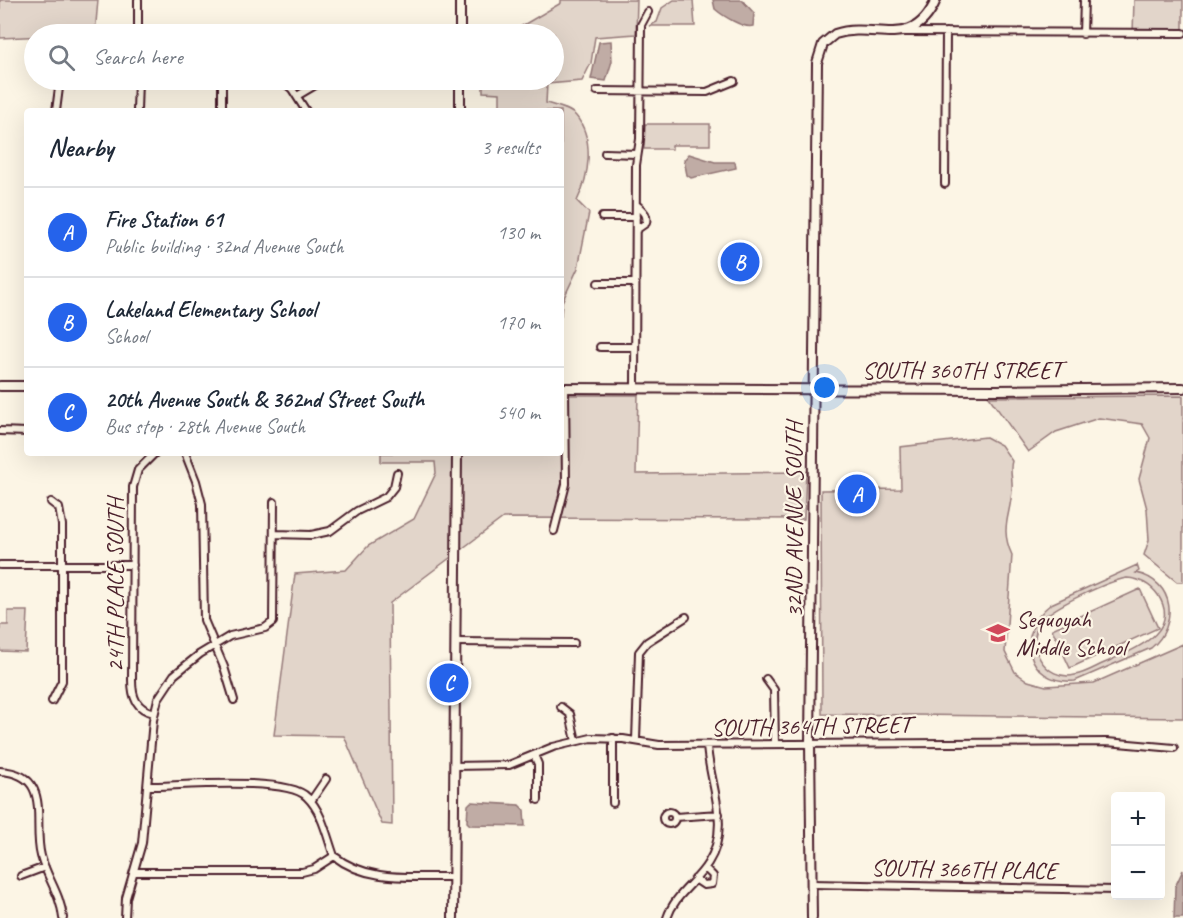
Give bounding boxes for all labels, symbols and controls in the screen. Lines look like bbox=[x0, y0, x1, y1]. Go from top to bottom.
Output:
search box bbox=[24, 24, 564, 90]
icon: search bbox=[45, 41, 78, 74]
text: Search here bbox=[93, 43, 183, 71]
text: Nearby bbox=[48, 131, 113, 164]
text: 3 results bbox=[481, 135, 540, 160]
text: Fire Station 61 bbox=[105, 206, 223, 234]
text: A bbox=[62, 220, 73, 245]
text: 130 m bbox=[497, 220, 540, 245]
text: Public building · 32nd Avenue South bbox=[105, 234, 344, 259]
pin: B bbox=[720, 240, 760, 284]
text: Lakeland Elementary School bbox=[105, 296, 316, 324]
text: B bbox=[62, 310, 73, 335]
text: 170 m bbox=[497, 310, 540, 335]
text: School bbox=[105, 324, 148, 349]
street label: SOUTH 360TH STREET bbox=[862, 355, 1068, 385]
your location bbox=[810, 373, 839, 402]
text: 20th Avenue South & 362nd Street South bbox=[105, 386, 424, 414]
text: C bbox=[63, 400, 72, 425]
text: 540 m bbox=[497, 400, 540, 425]
text: Bus stop · 28th Avenue South bbox=[105, 414, 305, 439]
street label: 32ND AVENUE SOUTH bbox=[779, 418, 809, 618]
pin: A bbox=[838, 472, 876, 516]
street label: 24TH PLACE SOUTH bbox=[100, 494, 130, 672]
place label: Sequoyah Middle School bbox=[1016, 604, 1130, 662]
school or university icon: Sequoyah Middle School bbox=[985, 620, 1011, 646]
pin: C bbox=[430, 660, 468, 706]
street label: SOUTH 364TH STREET bbox=[711, 709, 917, 743]
map controls bbox=[1111, 792, 1165, 900]
button: + bbox=[1111, 792, 1165, 846]
button: − bbox=[1111, 846, 1165, 900]
street label: SOUTH 366TH PLACE bbox=[871, 852, 1060, 886]

